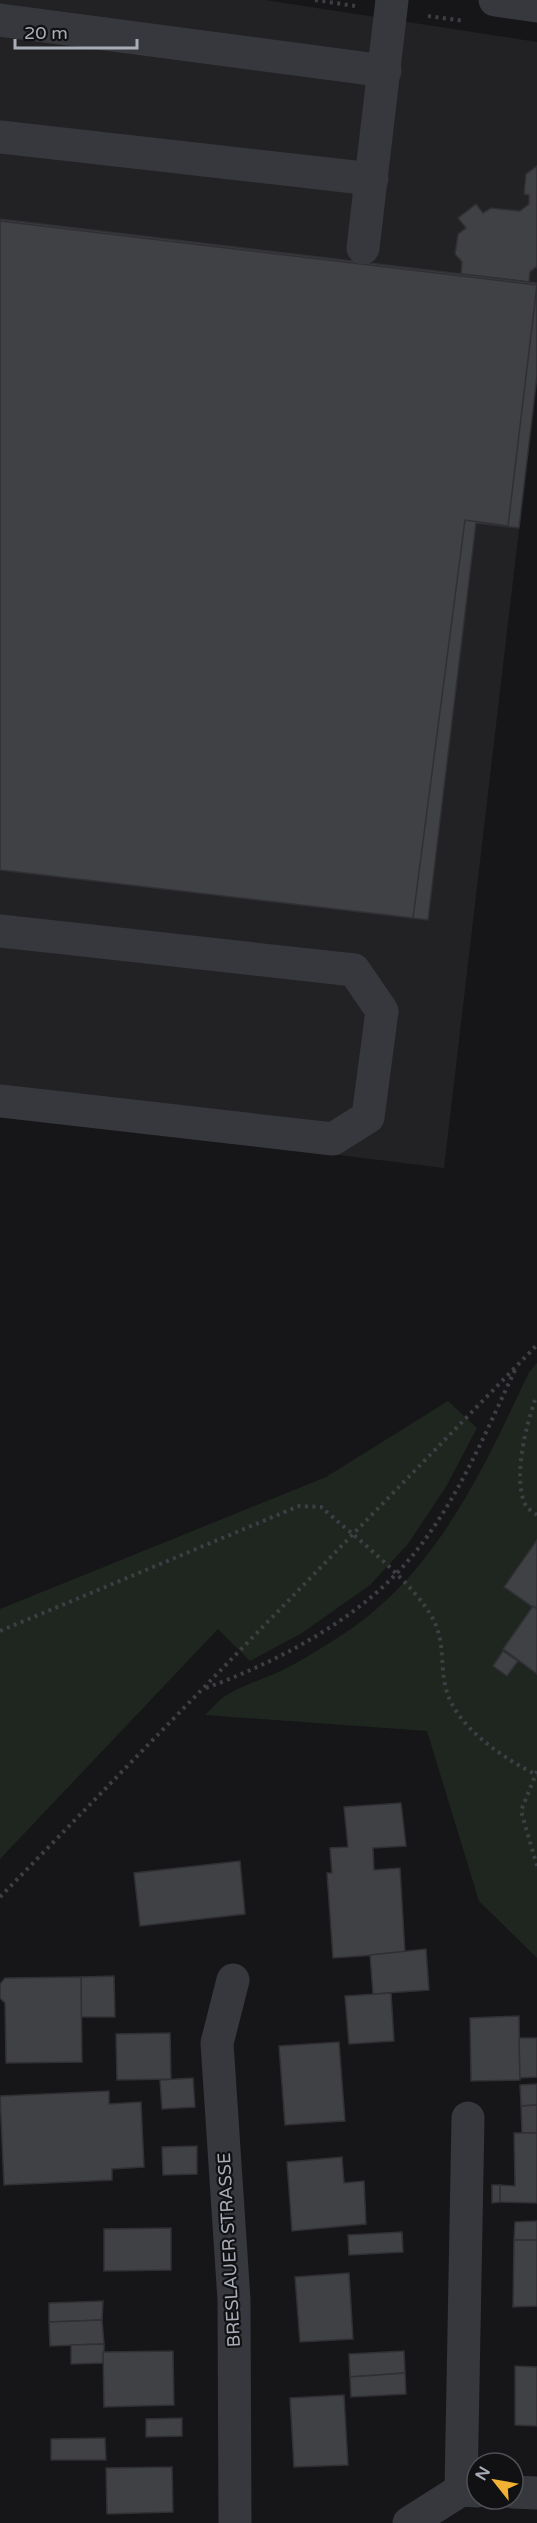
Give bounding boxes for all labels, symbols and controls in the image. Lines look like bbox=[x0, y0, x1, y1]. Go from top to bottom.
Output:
scale bar bbox=[15, 12, 136, 50]
text: 20 m bbox=[24, 22, 68, 44]
street label: BRESLAUER STRASSE bbox=[213, 2152, 245, 2348]
north arrow bbox=[465, 2451, 525, 2511]
text: N bbox=[471, 2463, 495, 2484]

